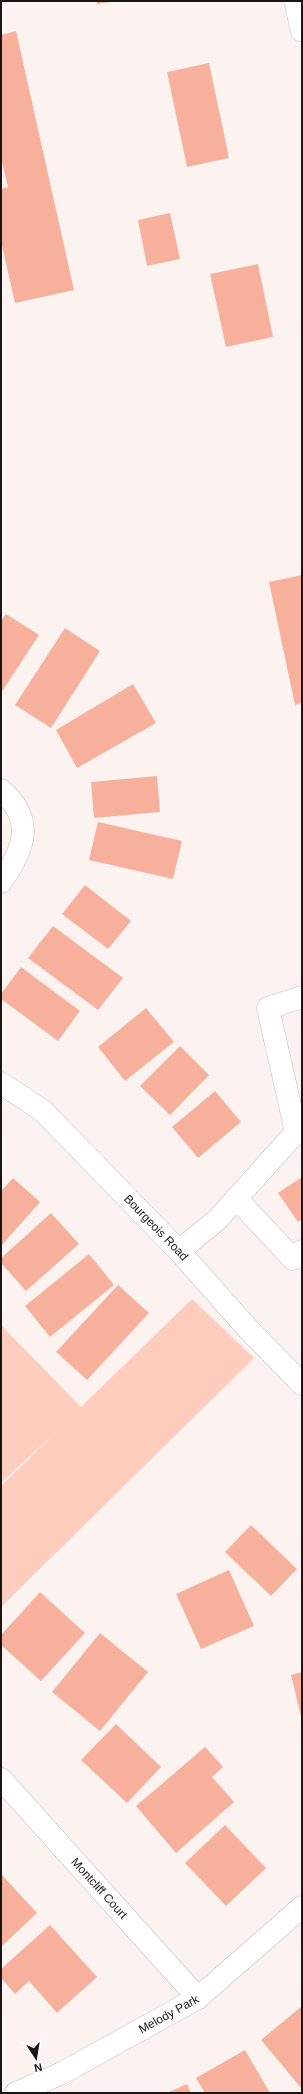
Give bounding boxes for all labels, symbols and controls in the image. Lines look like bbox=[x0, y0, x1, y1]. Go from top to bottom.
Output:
street label: Bourgeois Road bbox=[121, 1192, 191, 1263]
street label: Montcliff Court bbox=[68, 1855, 131, 1922]
street label: Melody Park bbox=[136, 1991, 202, 2036]
north arrow bbox=[16, 2038, 56, 2078]
text: N bbox=[33, 2061, 43, 2074]

